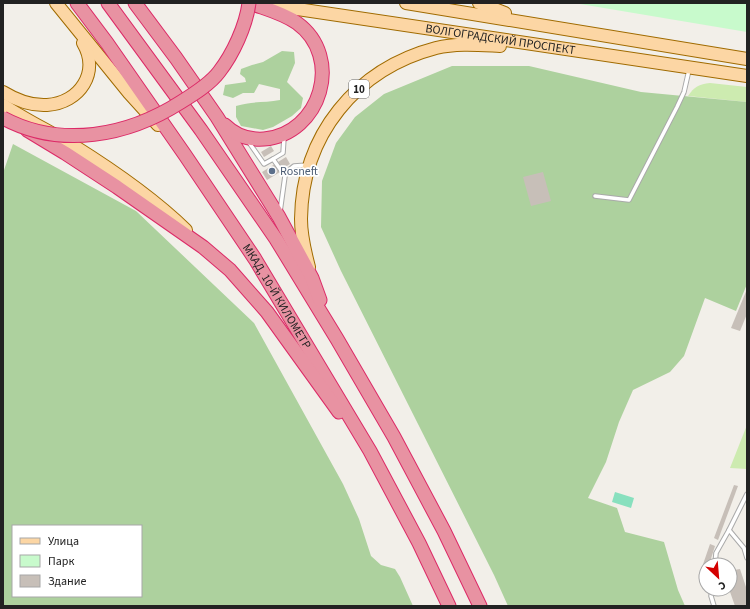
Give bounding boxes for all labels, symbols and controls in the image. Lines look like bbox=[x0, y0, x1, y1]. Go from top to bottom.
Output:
street label: ВОЛГОГРАДСКИЙ ПРОСПЕКТ bbox=[424, 20, 577, 59]
road number: 10 bbox=[349, 80, 369, 98]
place label: Rosneft bbox=[280, 163, 318, 180]
marker: Rosneft bbox=[267, 166, 277, 176]
street label: МКАД, 10-Й КИЛОМЕТР bbox=[238, 240, 315, 352]
legend bbox=[12, 525, 142, 597]
text: Улица bbox=[48, 533, 79, 550]
text: Парк bbox=[48, 553, 74, 570]
north arrow bbox=[698, 557, 738, 597]
text: Здание bbox=[48, 573, 87, 590]
text: С bbox=[715, 577, 728, 594]

